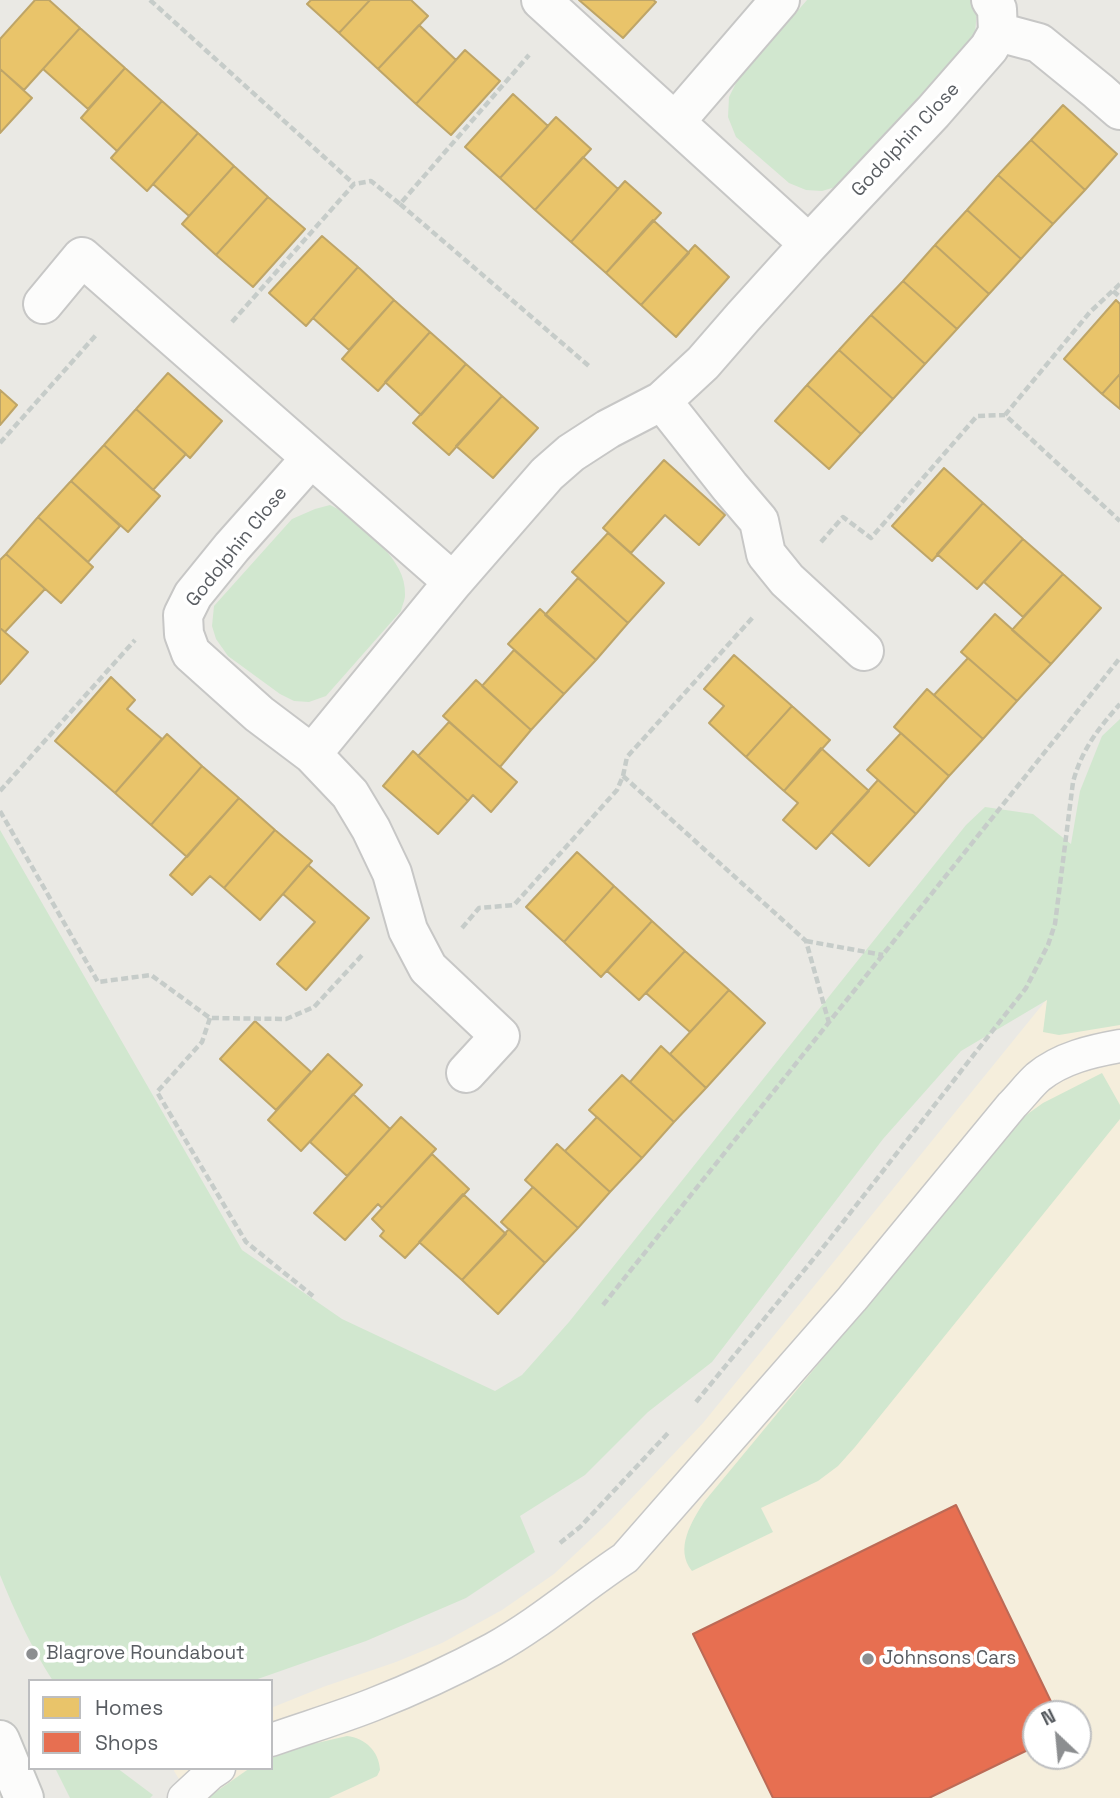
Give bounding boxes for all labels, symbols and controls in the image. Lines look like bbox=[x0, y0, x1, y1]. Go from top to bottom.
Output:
street label: Godolphin Close bbox=[847, 78, 965, 202]
street label: Godolphin Close bbox=[182, 482, 292, 612]
place label: Blagrove Roundabout bbox=[46, 1643, 245, 1665]
marker: Blagrove Roundabout bbox=[24, 1646, 40, 1662]
place label: Johnsons Cars bbox=[882, 1648, 1016, 1670]
marker: Johnsons Cars bbox=[860, 1651, 876, 1667]
legend bbox=[28, 1679, 273, 1770]
text: Homes bbox=[95, 1694, 163, 1721]
north arrow bbox=[1022, 1700, 1092, 1770]
text: N bbox=[1037, 1703, 1060, 1732]
text: Shops bbox=[95, 1729, 158, 1756]

